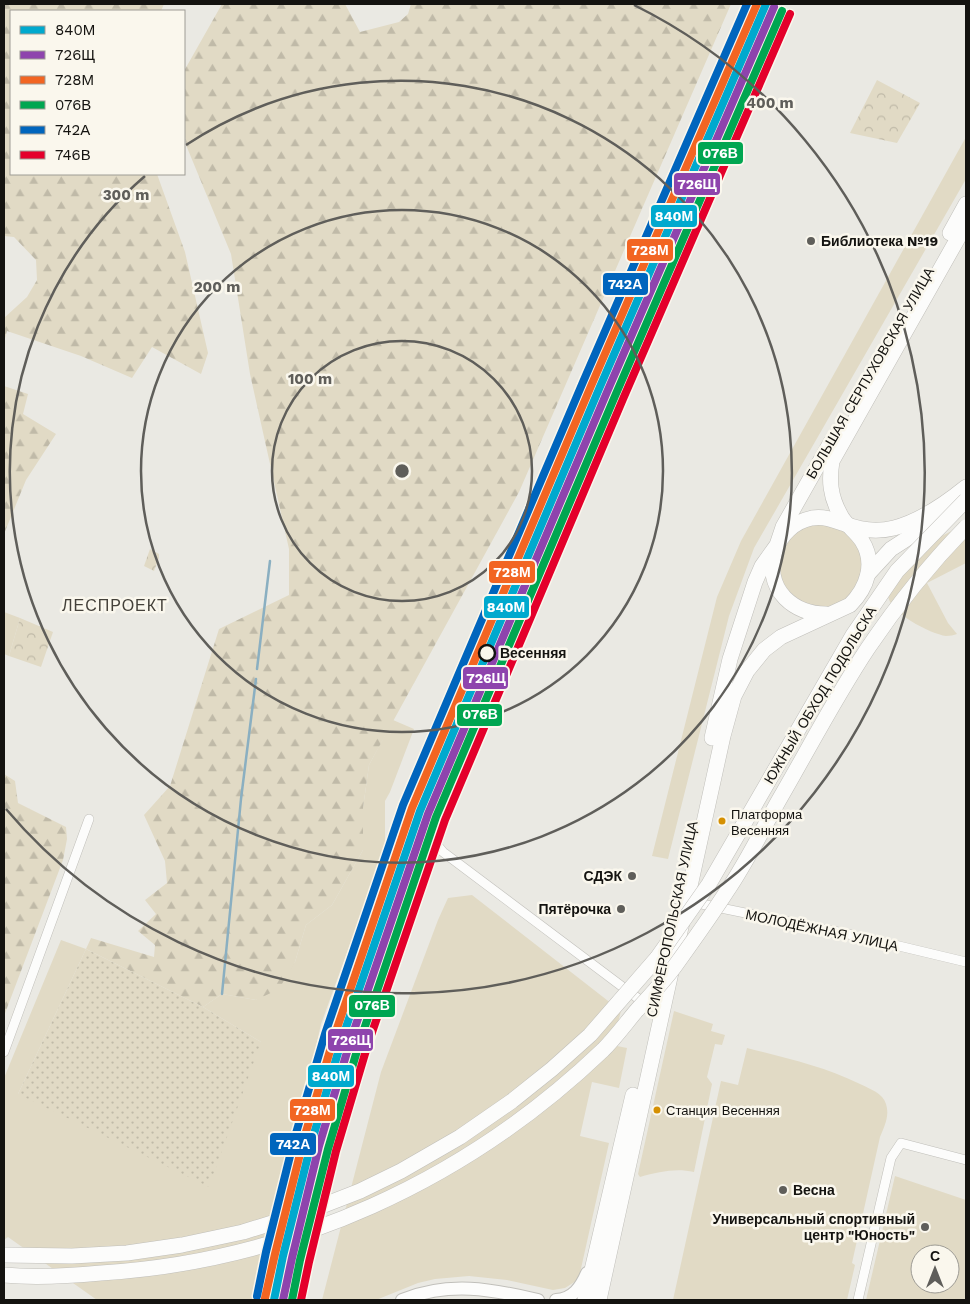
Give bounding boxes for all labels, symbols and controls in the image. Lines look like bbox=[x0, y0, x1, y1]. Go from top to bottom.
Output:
legend bbox=[10, 10, 185, 175]
text: 840М bbox=[55, 21, 95, 39]
text: 726Щ bbox=[55, 46, 95, 64]
text: 728М bbox=[55, 71, 94, 89]
text: 400 m bbox=[746, 94, 794, 112]
text: 076В bbox=[55, 96, 91, 114]
text: 742А bbox=[55, 121, 90, 139]
line badge: 076В bbox=[697, 141, 744, 165]
text: 076В bbox=[702, 145, 738, 161]
text: 746В bbox=[55, 146, 91, 164]
line badge: 726Щ bbox=[673, 172, 721, 196]
text: 726Щ bbox=[677, 176, 718, 192]
text: 300 m bbox=[103, 186, 149, 204]
line badge: 840М bbox=[650, 204, 698, 228]
text: 840М bbox=[655, 208, 693, 224]
place label: Библиотека №19 bbox=[821, 233, 938, 249]
marker: Библиотека №19 bbox=[805, 235, 817, 247]
line badge: 728М bbox=[626, 238, 674, 262]
text: 728М bbox=[631, 242, 669, 258]
street label: БОЛЬШАЯ СЕРПУХОВСКАЯ УЛИЦА bbox=[803, 264, 938, 482]
line badge: 742А bbox=[602, 272, 649, 296]
text: 742А bbox=[608, 276, 642, 292]
text: 200 m bbox=[194, 278, 240, 296]
text: 100 m bbox=[288, 370, 332, 388]
centre of rings bbox=[393, 462, 411, 480]
line badge: 728М bbox=[488, 560, 536, 584]
text: 728М bbox=[493, 564, 531, 580]
line badge: 840М bbox=[483, 595, 530, 619]
district label: ЛЕСПРОЕКТ bbox=[62, 596, 168, 615]
text: 840М bbox=[487, 599, 525, 615]
street label: ЮЖНЫЙ ОБХОД ПОДОЛЬСКА bbox=[760, 602, 880, 787]
marker: Весенняя bbox=[478, 644, 496, 662]
place label: Весенняя bbox=[500, 645, 567, 661]
line badge: 726Щ bbox=[462, 666, 509, 690]
text: 726Щ bbox=[466, 670, 507, 686]
line badge: 076В bbox=[456, 703, 503, 727]
text: 076В bbox=[462, 706, 498, 722]
place label: Платформа Весенняя bbox=[731, 807, 803, 838]
marker: Платформа Весенняя bbox=[717, 816, 727, 826]
street label: СИМФЕРОПОЛЬСКАЯ УЛИЦА bbox=[643, 819, 701, 1019]
place label: СДЭК bbox=[584, 868, 622, 884]
marker: СДЭК bbox=[626, 870, 638, 882]
place label: Пятёрочка bbox=[538, 901, 611, 917]
marker: Пятёрочка bbox=[615, 903, 627, 915]
street label: МОЛОДЁЖНАЯ УЛИЦА bbox=[744, 906, 900, 954]
line badge: 076В bbox=[348, 994, 396, 1018]
text: 076В bbox=[354, 997, 390, 1013]
line badge: 726Щ bbox=[327, 1028, 374, 1052]
text: 726Щ bbox=[331, 1032, 372, 1048]
line badge: 840М bbox=[307, 1064, 355, 1088]
text: 840М bbox=[312, 1068, 350, 1084]
line badge: 728М bbox=[289, 1098, 336, 1122]
text: 728М bbox=[293, 1102, 331, 1118]
place label: Станция Весенняя bbox=[666, 1103, 780, 1118]
marker: Станция Весенняя bbox=[652, 1105, 662, 1115]
line badge: 742А bbox=[269, 1132, 317, 1156]
text: 742А bbox=[276, 1136, 310, 1152]
place label: Весна bbox=[793, 1182, 835, 1198]
marker: Весна bbox=[777, 1184, 789, 1196]
place label: Универсальный спортивный центр "Юность" bbox=[712, 1211, 915, 1243]
marker: Универсальный спортивный центр "Юность" bbox=[919, 1221, 931, 1233]
north arrow bbox=[910, 1244, 960, 1294]
text: С bbox=[930, 1248, 940, 1264]

